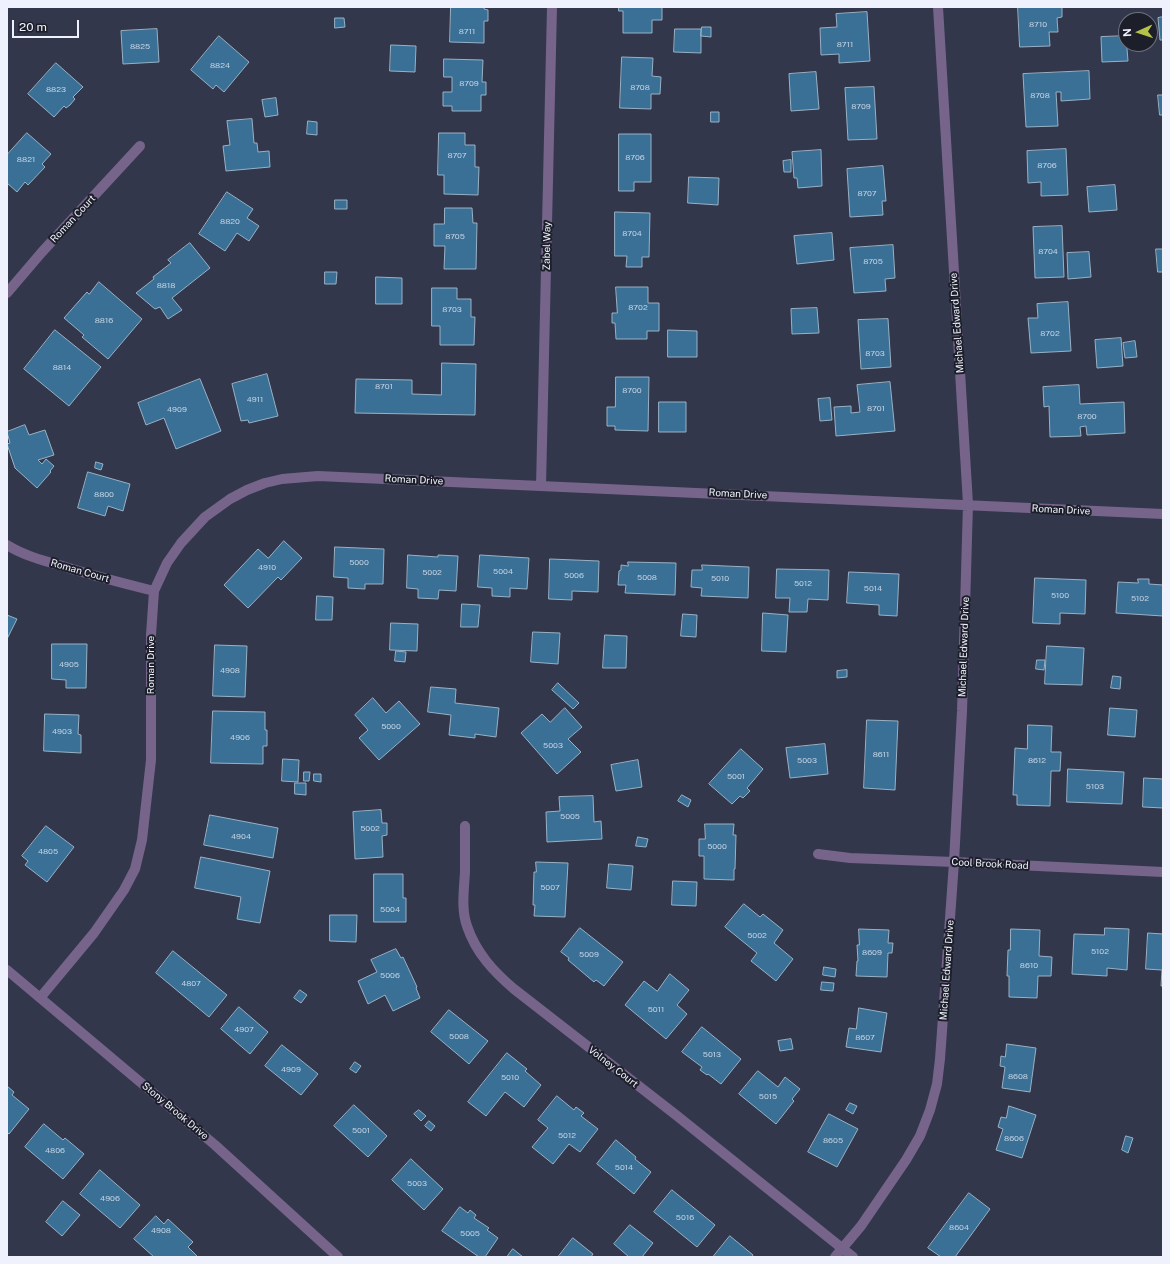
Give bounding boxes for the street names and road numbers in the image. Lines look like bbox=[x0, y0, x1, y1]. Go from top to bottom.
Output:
street label: Roman Court bbox=[48, 193, 98, 245]
street label: Zabel Way bbox=[541, 221, 553, 271]
street label: Michael Edward Drive bbox=[948, 272, 966, 374]
street label: Roman Drive bbox=[384, 472, 444, 488]
street label: Roman Drive bbox=[708, 486, 768, 502]
street label: Roman Drive bbox=[1031, 502, 1091, 518]
street label: Roman Court bbox=[49, 557, 111, 585]
street label: Michael Edward Drive bbox=[956, 597, 972, 697]
street label: Roman Drive bbox=[145, 636, 157, 694]
street label: Cool Brook Road bbox=[951, 856, 1029, 872]
street label: Michael Edward Drive bbox=[938, 919, 956, 1021]
street label: Volney Court bbox=[586, 1044, 640, 1090]
street label: Stony Brook Drive bbox=[139, 1080, 211, 1142]

